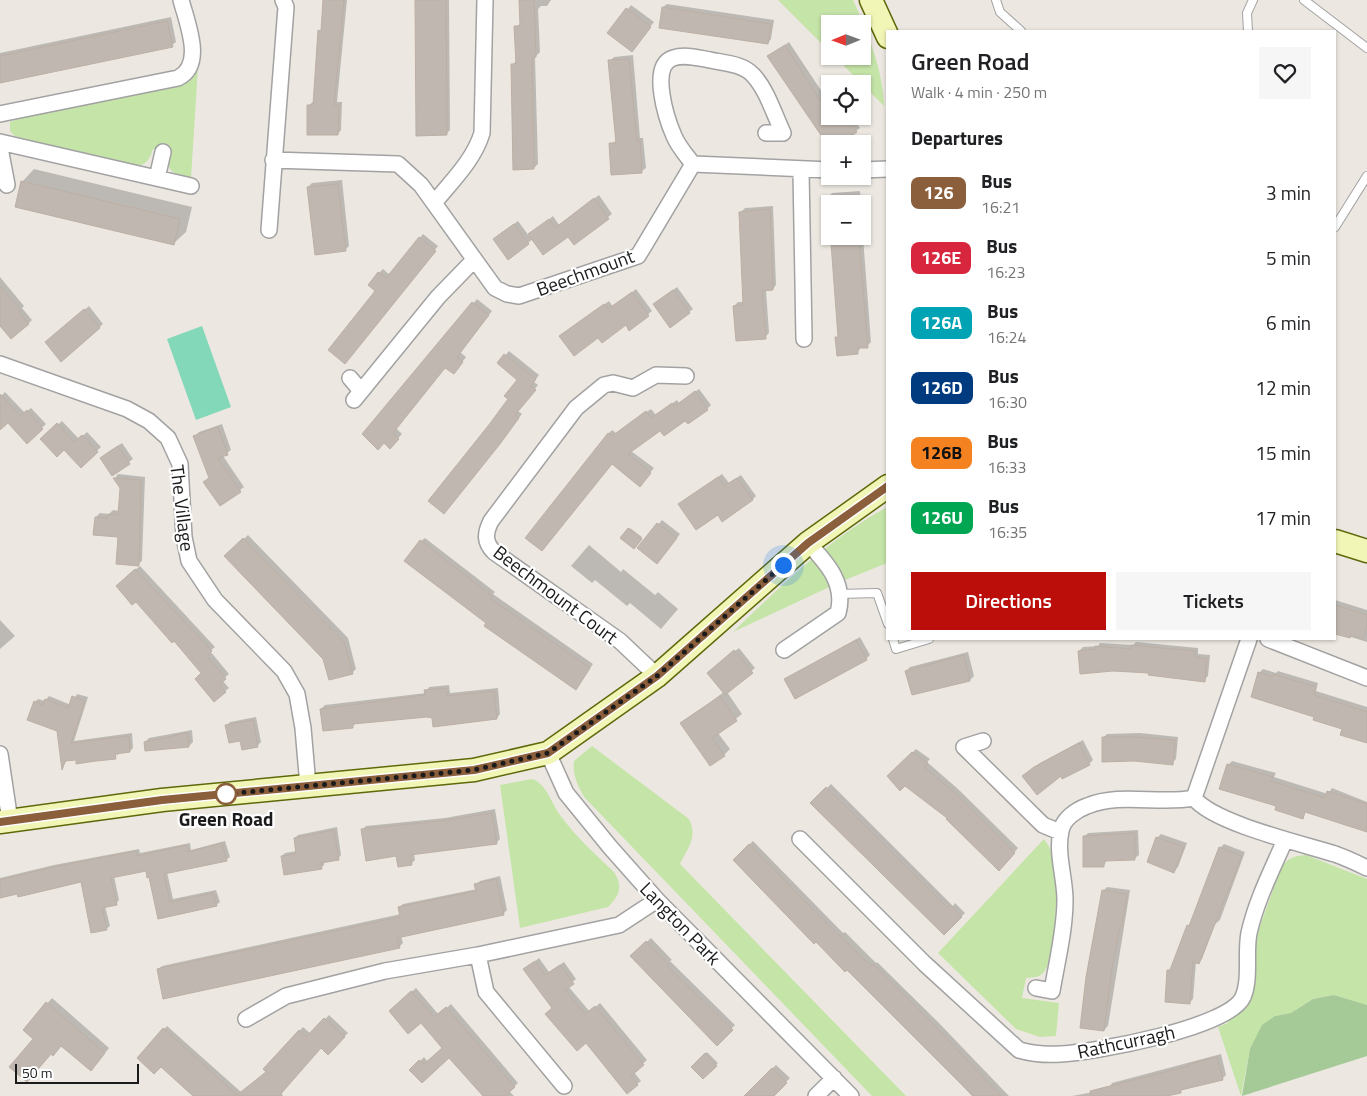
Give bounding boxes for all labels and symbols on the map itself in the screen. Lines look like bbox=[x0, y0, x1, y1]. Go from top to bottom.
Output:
north arrow bbox=[821, 15, 871, 65]
street label: Beechmount bbox=[532, 241, 638, 303]
street label: The Village bbox=[163, 463, 203, 553]
street label: Beechmount Court bbox=[487, 537, 625, 651]
your location bbox=[771, 553, 796, 578]
marker: Green Road bbox=[215, 783, 237, 805]
place label: Green Road bbox=[179, 804, 273, 833]
street label: Langton Park bbox=[634, 875, 728, 971]
street label: Rathcurragh bbox=[1075, 1017, 1177, 1065]
scale bar bbox=[15, 1061, 139, 1084]

